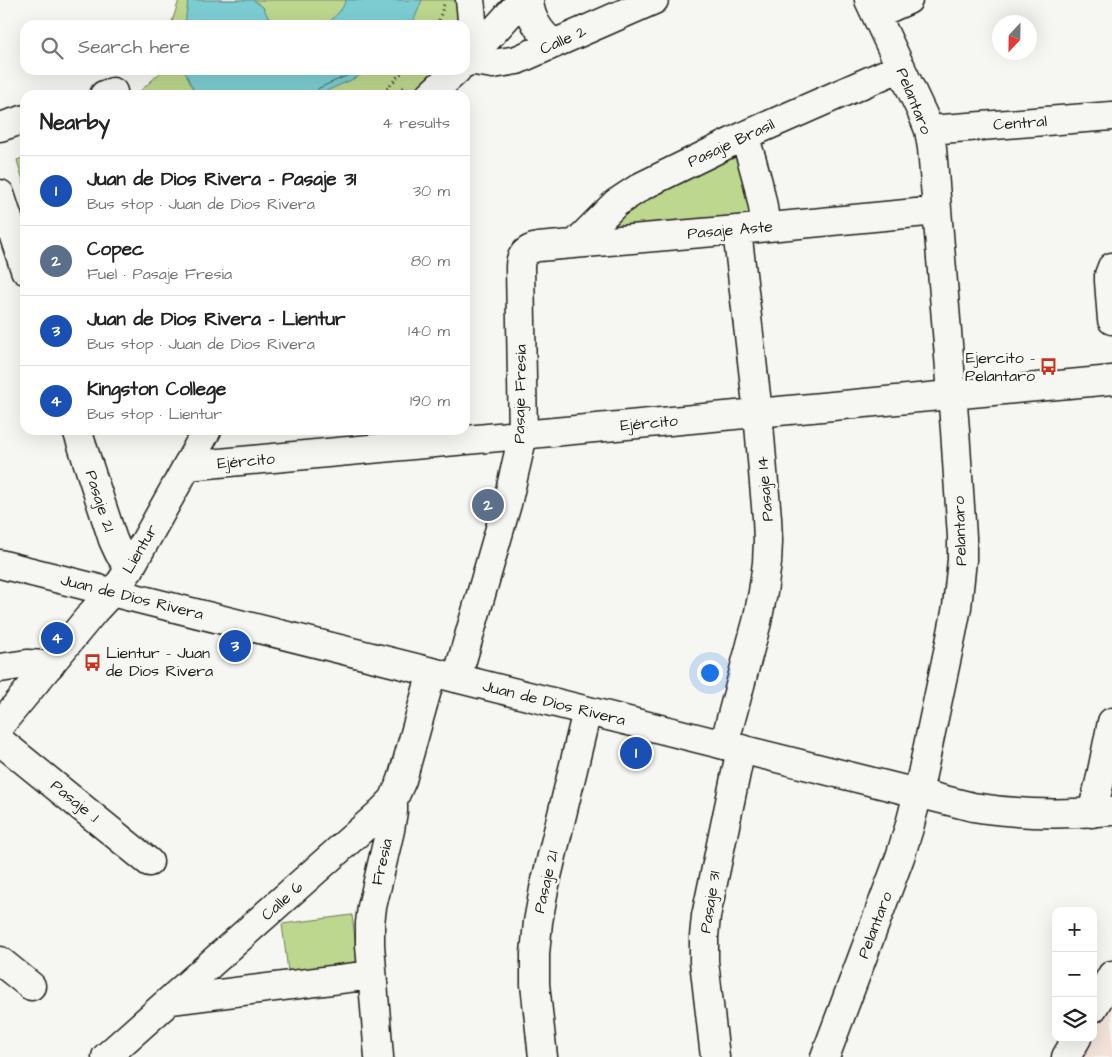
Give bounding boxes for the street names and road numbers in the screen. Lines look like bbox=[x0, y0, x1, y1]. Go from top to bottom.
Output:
street label: Calle 2 bbox=[536, 20, 590, 60]
street label: Pelantaro bbox=[891, 64, 937, 138]
street label: Central bbox=[992, 110, 1048, 136]
street label: Pasaje Brasil bbox=[684, 113, 778, 173]
street label: Pasaje Aste bbox=[686, 215, 774, 245]
street label: Pasaje Fresia bbox=[508, 344, 532, 444]
street label: Ejército bbox=[619, 410, 679, 436]
street label: Ejército bbox=[216, 448, 276, 474]
street label: Pasaje 14 bbox=[751, 455, 779, 523]
street label: Pasaje 21 bbox=[80, 467, 120, 535]
street label: Pelantaro bbox=[948, 496, 972, 566]
street label: Lientur bbox=[117, 520, 163, 578]
street label: Juan de Dios Rivera bbox=[58, 569, 206, 625]
street label: Juan de Dios Rivera bbox=[480, 675, 628, 731]
street label: Pasaje .1 bbox=[46, 775, 104, 827]
street label: Fresia bbox=[366, 837, 398, 887]
street label: Pasaje 21 bbox=[528, 849, 564, 915]
street label: Pasaje 31 bbox=[694, 869, 726, 935]
street label: Calle 6 bbox=[256, 876, 308, 926]
street label: Pelantaro bbox=[852, 888, 898, 962]

